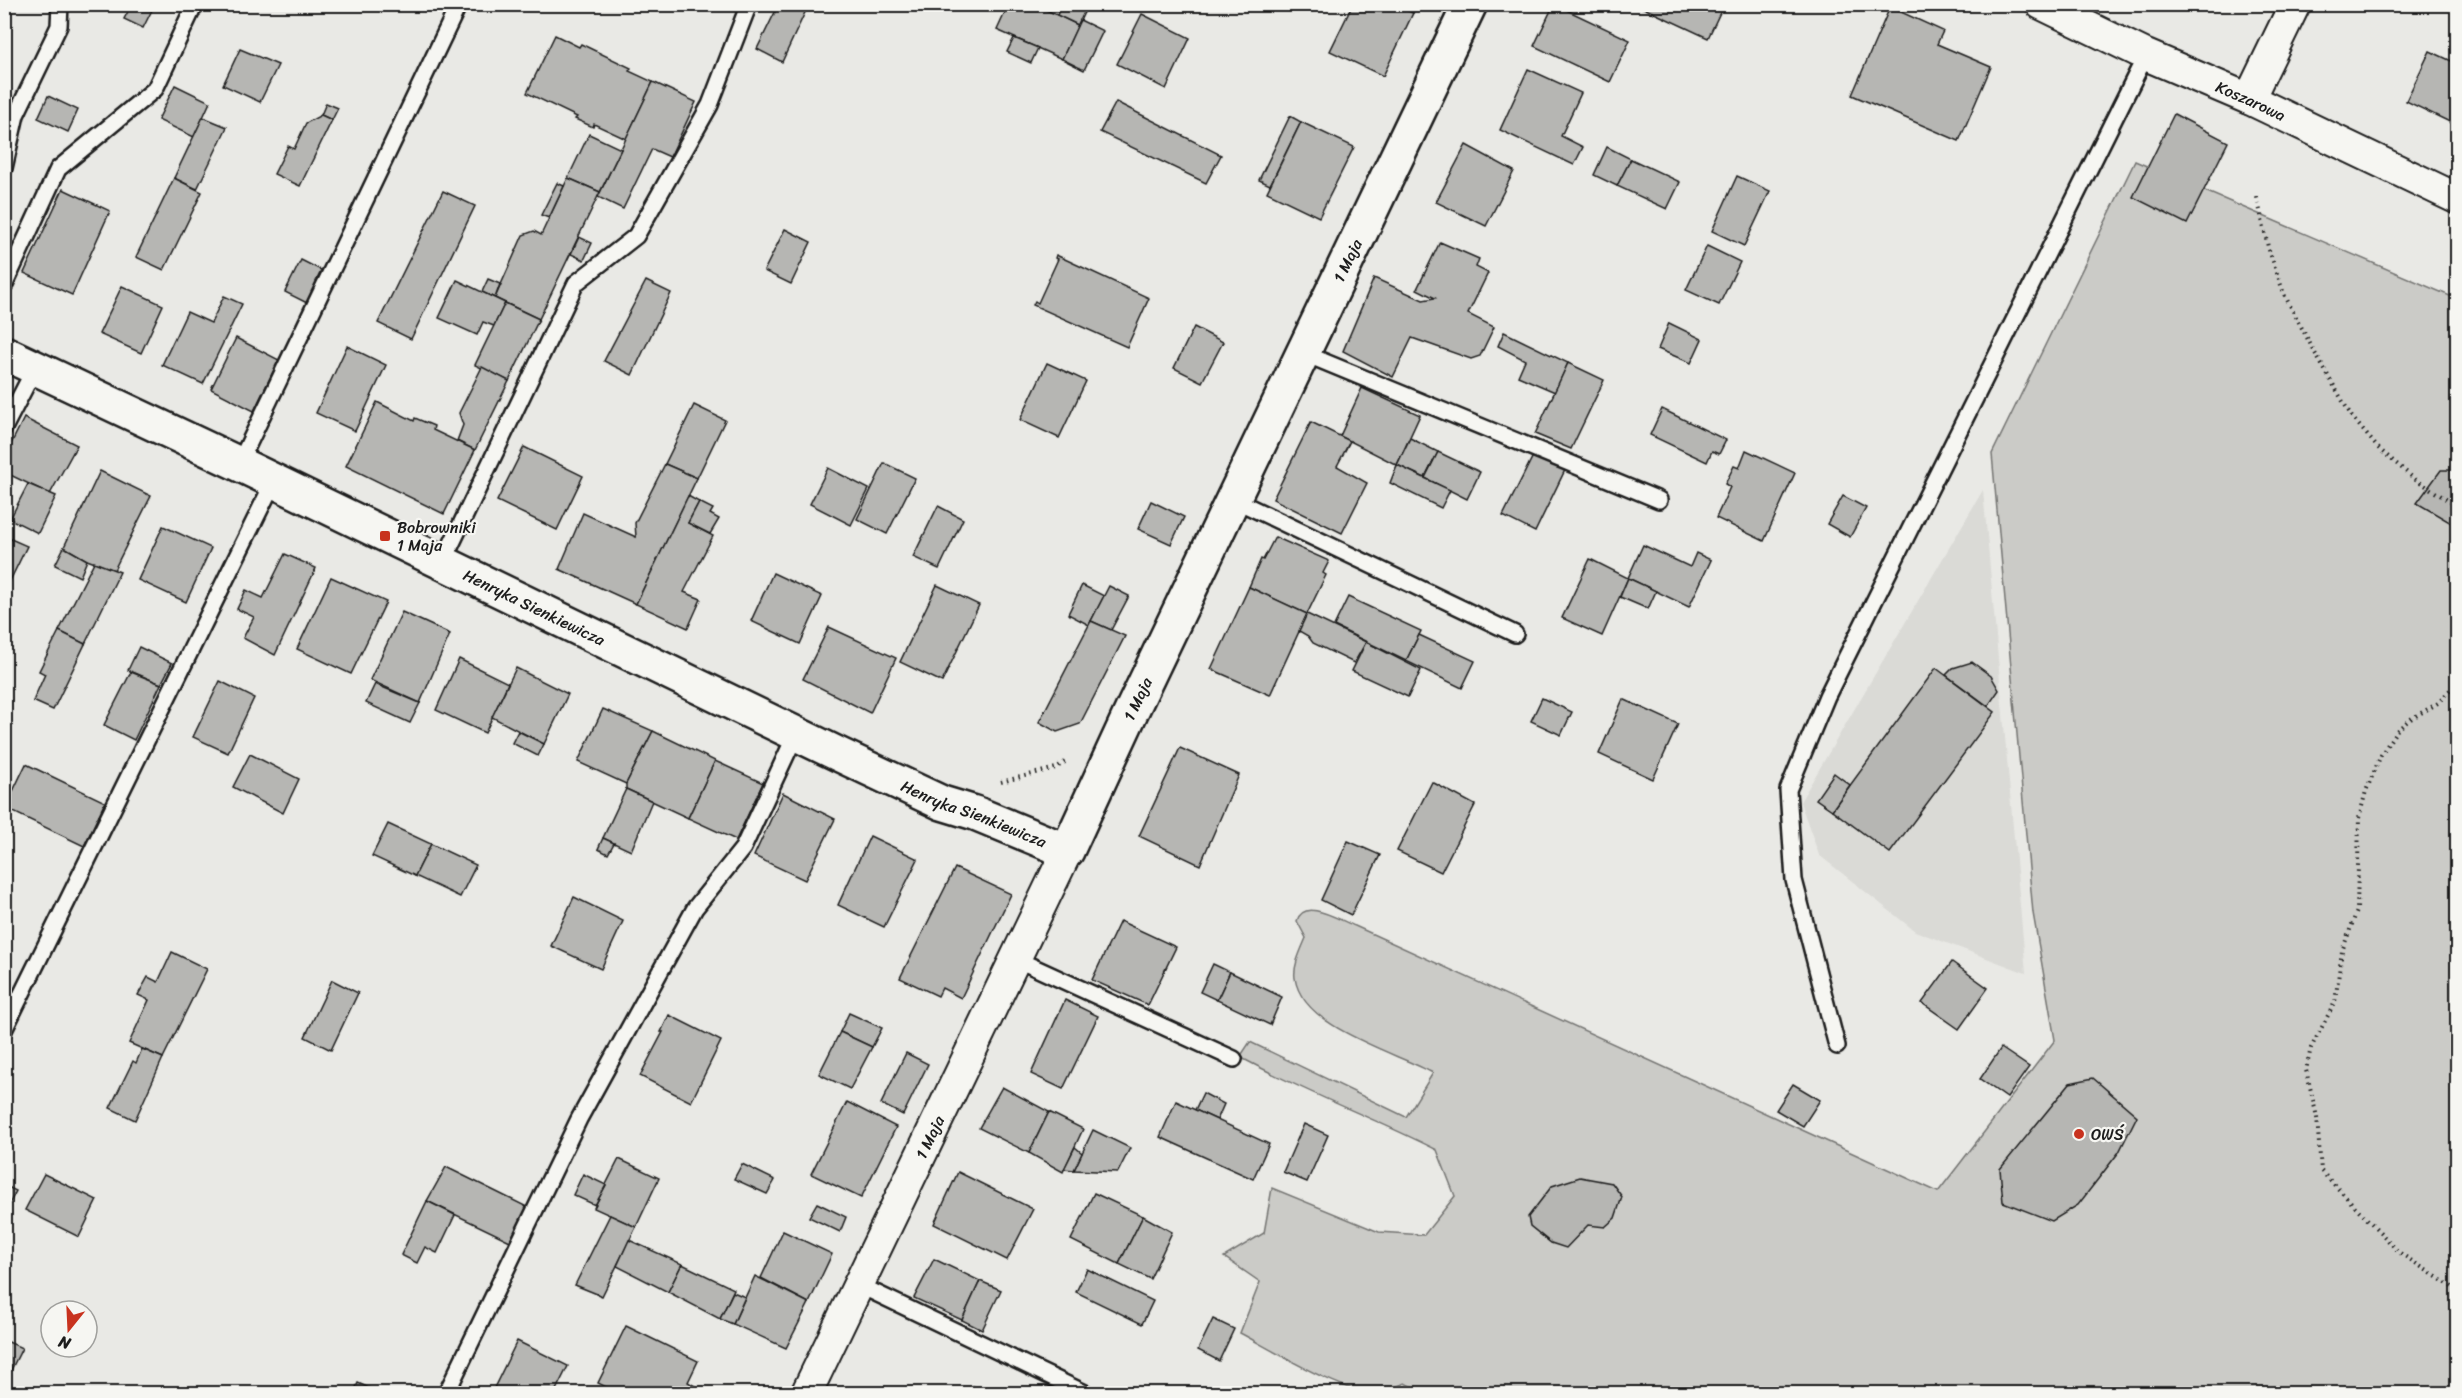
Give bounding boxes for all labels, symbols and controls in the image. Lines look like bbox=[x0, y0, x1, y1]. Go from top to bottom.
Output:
street label: Koszarowa bbox=[2211, 72, 2291, 130]
street label: 1 Maja bbox=[1325, 233, 1371, 287]
place label: Bobrowniki 1 Maja bbox=[397, 513, 476, 560]
marker: Bobrowniki 1 Maja bbox=[378, 529, 392, 543]
street label: Henryka Sienkiewicza bbox=[458, 561, 611, 655]
street label: 1 Maja bbox=[1115, 671, 1161, 726]
street label: Henryka Sienkiewicza bbox=[896, 772, 1052, 856]
street label: 1 Maja bbox=[907, 1110, 953, 1164]
place label: OWŚ bbox=[2091, 1120, 2125, 1149]
marker: OWŚ bbox=[2072, 1127, 2086, 1141]
north arrow bbox=[39, 1299, 99, 1359]
text: N bbox=[54, 1327, 75, 1359]

